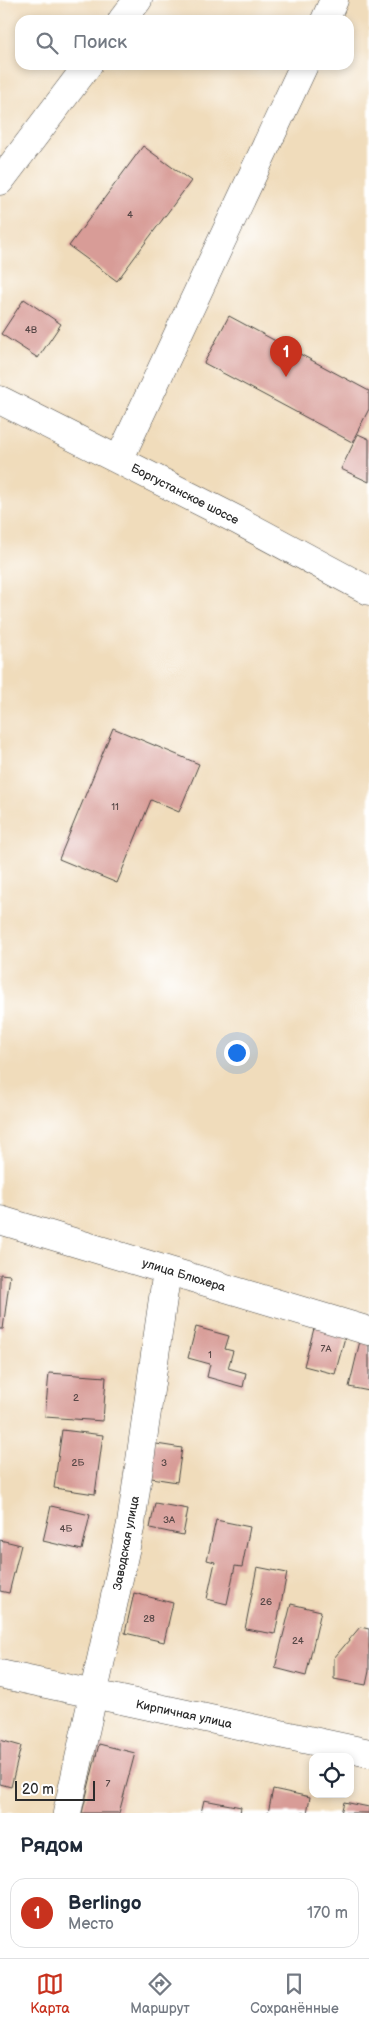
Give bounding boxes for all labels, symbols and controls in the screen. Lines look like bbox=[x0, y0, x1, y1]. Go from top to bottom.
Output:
search box bbox=[15, 15, 354, 70]
icon: search bbox=[33, 29, 61, 57]
text: Поиск bbox=[73, 31, 127, 54]
house number: 4 bbox=[127, 209, 133, 221]
house number: 4В bbox=[25, 324, 38, 336]
pin: 1 bbox=[270, 336, 302, 377]
street label: Боргустанское шоссе bbox=[128, 461, 241, 528]
house number: 11 bbox=[111, 801, 119, 813]
your location bbox=[224, 1040, 250, 1066]
street label: улица Блюхера bbox=[140, 1256, 227, 1295]
house number: 7А bbox=[321, 1343, 332, 1355]
house number: 1 bbox=[208, 1349, 212, 1361]
house number: 2 bbox=[73, 1392, 79, 1404]
house number: 2Б bbox=[72, 1457, 84, 1469]
house number: 3 bbox=[161, 1457, 167, 1469]
street label: Заводская улица bbox=[110, 1495, 143, 1592]
house number: 3А bbox=[163, 1514, 176, 1526]
house number: 4Б bbox=[59, 1523, 73, 1535]
house number: 26 bbox=[260, 1596, 272, 1608]
house number: 28 bbox=[143, 1613, 155, 1625]
house number: 24 bbox=[292, 1635, 304, 1647]
street label: Кирпичная улица bbox=[134, 1697, 233, 1732]
map controls bbox=[309, 1753, 354, 1798]
button: locate bbox=[309, 1753, 354, 1798]
scale bar bbox=[15, 1778, 95, 1801]
house number: 7 bbox=[106, 1778, 111, 1790]
text: 20 m bbox=[22, 1781, 54, 1798]
text: Рядом bbox=[20, 1833, 83, 1858]
text: Berlingo bbox=[68, 1892, 142, 1915]
text: 1 bbox=[34, 1904, 40, 1923]
text: 170 m bbox=[307, 1904, 348, 1923]
text: Место bbox=[68, 1915, 114, 1934]
tab: Карта bbox=[30, 1970, 70, 2017]
tab: Маршрут bbox=[130, 1970, 190, 2017]
tab: Сохранённые bbox=[250, 1970, 339, 2017]

